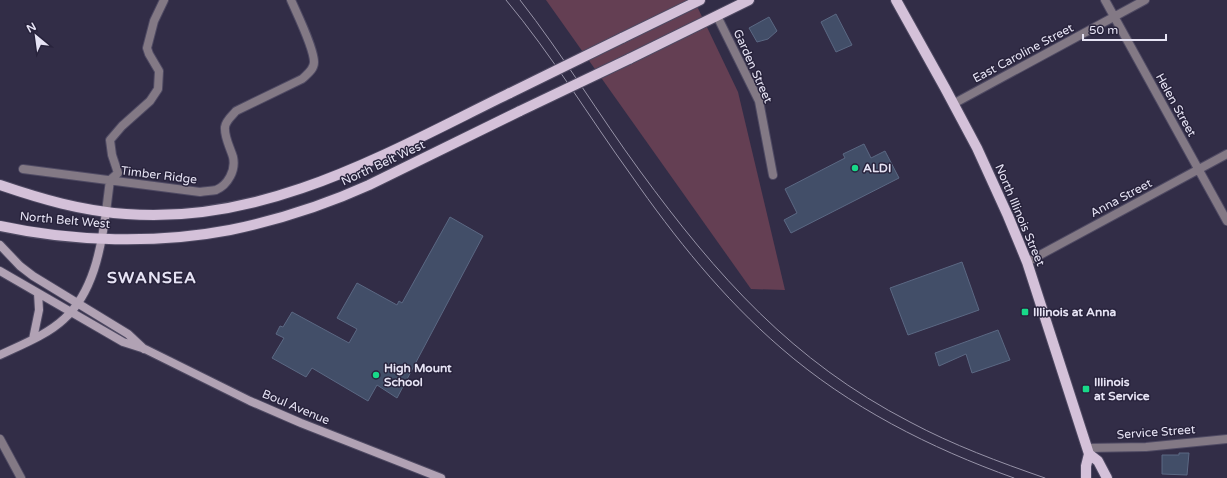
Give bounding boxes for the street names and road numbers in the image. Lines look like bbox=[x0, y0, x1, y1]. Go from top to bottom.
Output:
street label: East Caroline Street bbox=[970, 20, 1076, 85]
street label: Garden Street bbox=[730, 27, 776, 105]
street label: Helen Street bbox=[1153, 71, 1199, 139]
street label: North Belt West bbox=[339, 137, 427, 189]
street label: North Illinois Street bbox=[992, 162, 1048, 268]
street label: Timber Ridge bbox=[120, 163, 198, 187]
street label: Anna Street bbox=[1088, 176, 1155, 220]
street label: North Belt West bbox=[19, 209, 111, 231]
street label: Boul Avenue bbox=[260, 387, 332, 428]
street label: Service Street bbox=[1116, 422, 1196, 442]

